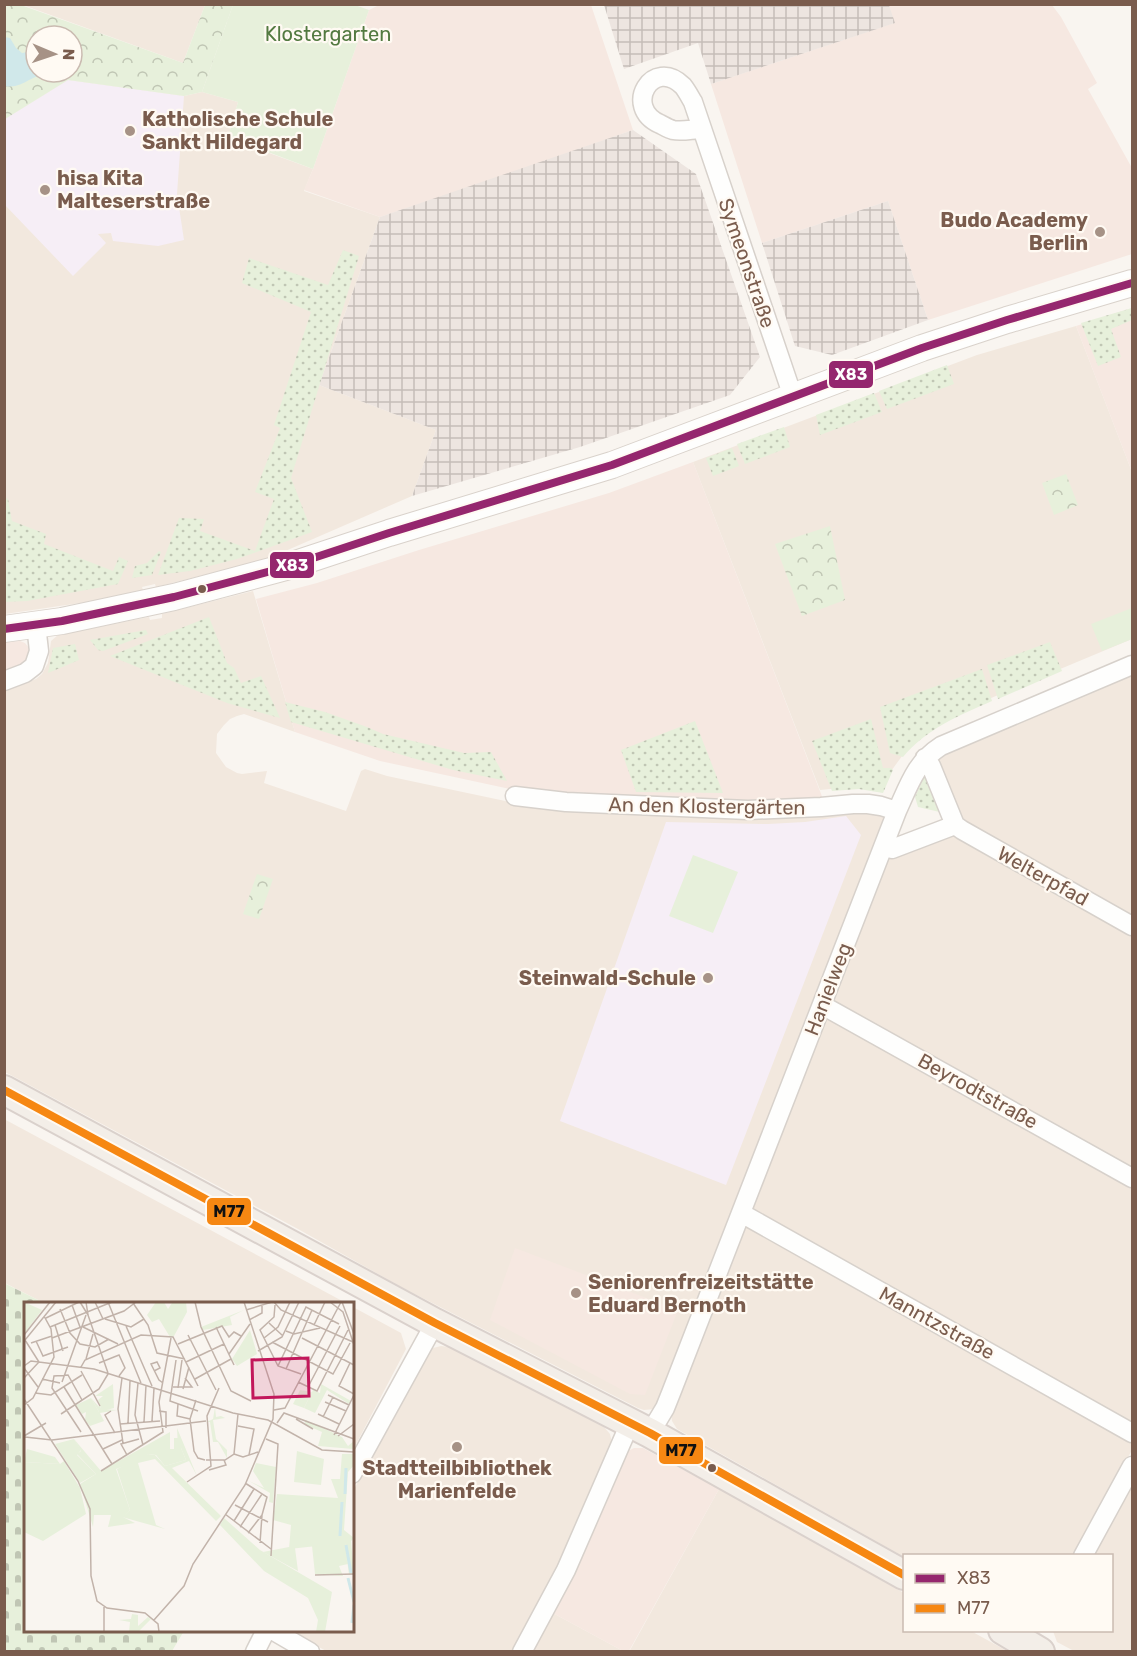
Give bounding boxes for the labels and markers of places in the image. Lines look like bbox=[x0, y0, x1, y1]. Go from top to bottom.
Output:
place label: Katholische Schule Sankt Hildegard bbox=[142, 107, 333, 154]
marker: Katholische Schule Sankt Hildegard bbox=[123, 124, 137, 138]
place label: hisa Kita Malteserstraße bbox=[57, 166, 210, 213]
marker: hisa Kita Malteserstraße bbox=[38, 183, 52, 197]
place label: Budo Academy Berlin bbox=[940, 208, 1088, 255]
marker: Budo Academy Berlin bbox=[1093, 225, 1107, 239]
unlabelled marker bbox=[196, 583, 208, 595]
place label: Steinwald-Schule bbox=[519, 966, 696, 990]
marker: Steinwald-Schule bbox=[701, 971, 715, 985]
place label: Seniorenfreizeitstätte Eduard Bernoth bbox=[588, 1270, 814, 1317]
marker: Seniorenfreizeitstätte Eduard Bernoth bbox=[569, 1286, 583, 1300]
marker: Stadtteilbibliothek Marienfelde bbox=[450, 1440, 464, 1454]
place label: Stadtteilbibliothek Marienfelde bbox=[362, 1456, 552, 1503]
unlabelled marker bbox=[706, 1462, 718, 1474]

